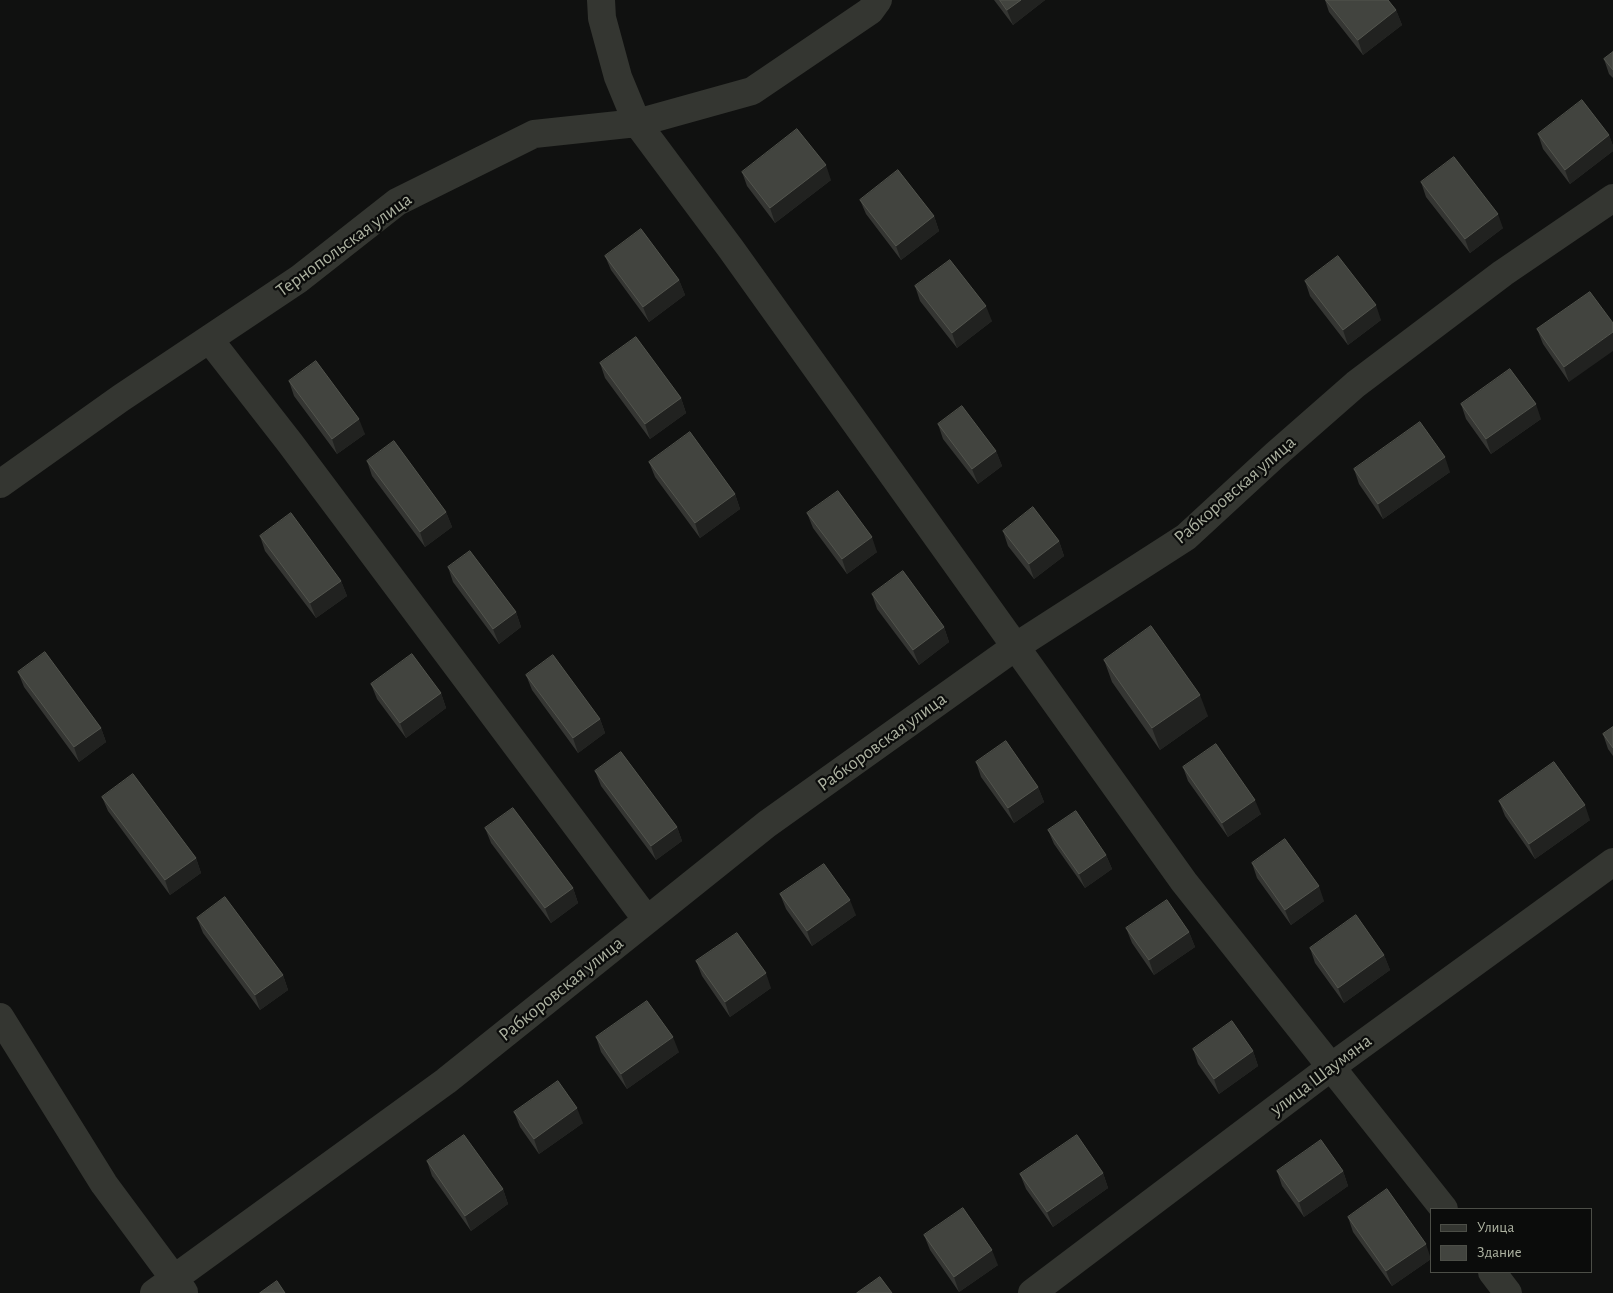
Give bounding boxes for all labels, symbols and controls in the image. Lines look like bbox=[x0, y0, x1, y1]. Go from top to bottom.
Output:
street label: Тернопольская улица bbox=[272, 188, 416, 302]
street label: Рабкоровская улица bbox=[1169, 431, 1301, 549]
street label: Рабкоровская улица bbox=[813, 687, 951, 797]
street label: Рабкоровская улица bbox=[494, 932, 628, 1046]
street label: улица Шаумяна bbox=[1266, 1029, 1376, 1121]
legend bbox=[1430, 1208, 1593, 1273]
text: Улица bbox=[1477, 1220, 1514, 1235]
text: Здание bbox=[1477, 1245, 1522, 1260]

